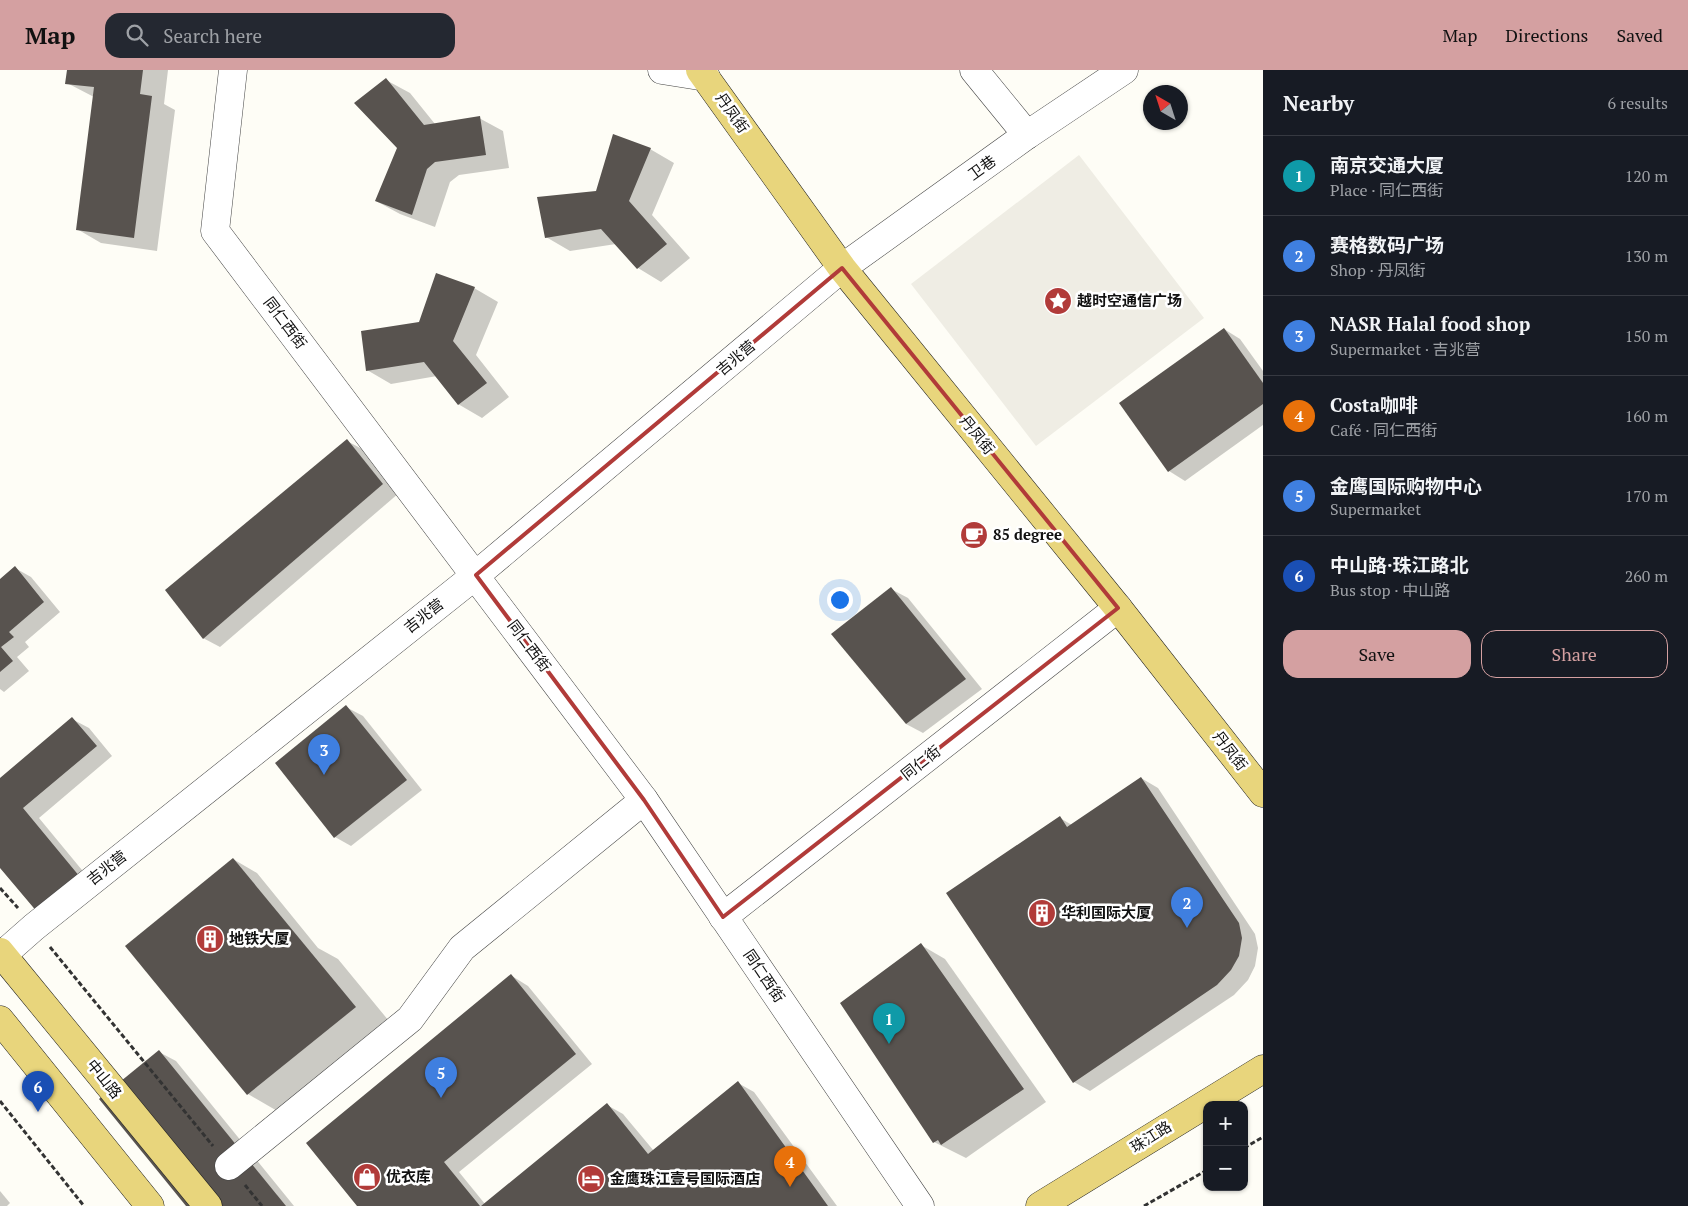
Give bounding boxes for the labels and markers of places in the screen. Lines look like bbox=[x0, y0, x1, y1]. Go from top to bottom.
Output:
place icon: 越时空通信广场 bbox=[1043, 286, 1073, 316]
place label: 越时空通信广场 bbox=[1077, 290, 1182, 310]
cafe icon: 85 degree bbox=[959, 520, 989, 550]
place label: 85 degree bbox=[993, 524, 1062, 544]
pin: 3 bbox=[308, 734, 340, 775]
pin: 2 bbox=[1171, 887, 1203, 928]
building icon: 华利国际大厦 bbox=[1027, 898, 1057, 928]
place label: 华利国际大厦 bbox=[1061, 902, 1151, 922]
building icon: 地铁大厦 bbox=[195, 924, 225, 954]
place label: 地铁大厦 bbox=[229, 928, 289, 948]
pin: 1 bbox=[873, 1003, 905, 1044]
pin: 5 bbox=[425, 1057, 457, 1098]
pin: 6 bbox=[22, 1071, 54, 1112]
pin: 4 bbox=[774, 1146, 806, 1187]
shop icon: 优衣库 bbox=[352, 1162, 382, 1192]
hotel icon: 金鹰珠江壹号国际酒店 bbox=[576, 1164, 606, 1194]
place label: 优衣库 bbox=[386, 1166, 431, 1186]
place label: 金鹰珠江壹号国际酒店 bbox=[610, 1168, 760, 1188]

